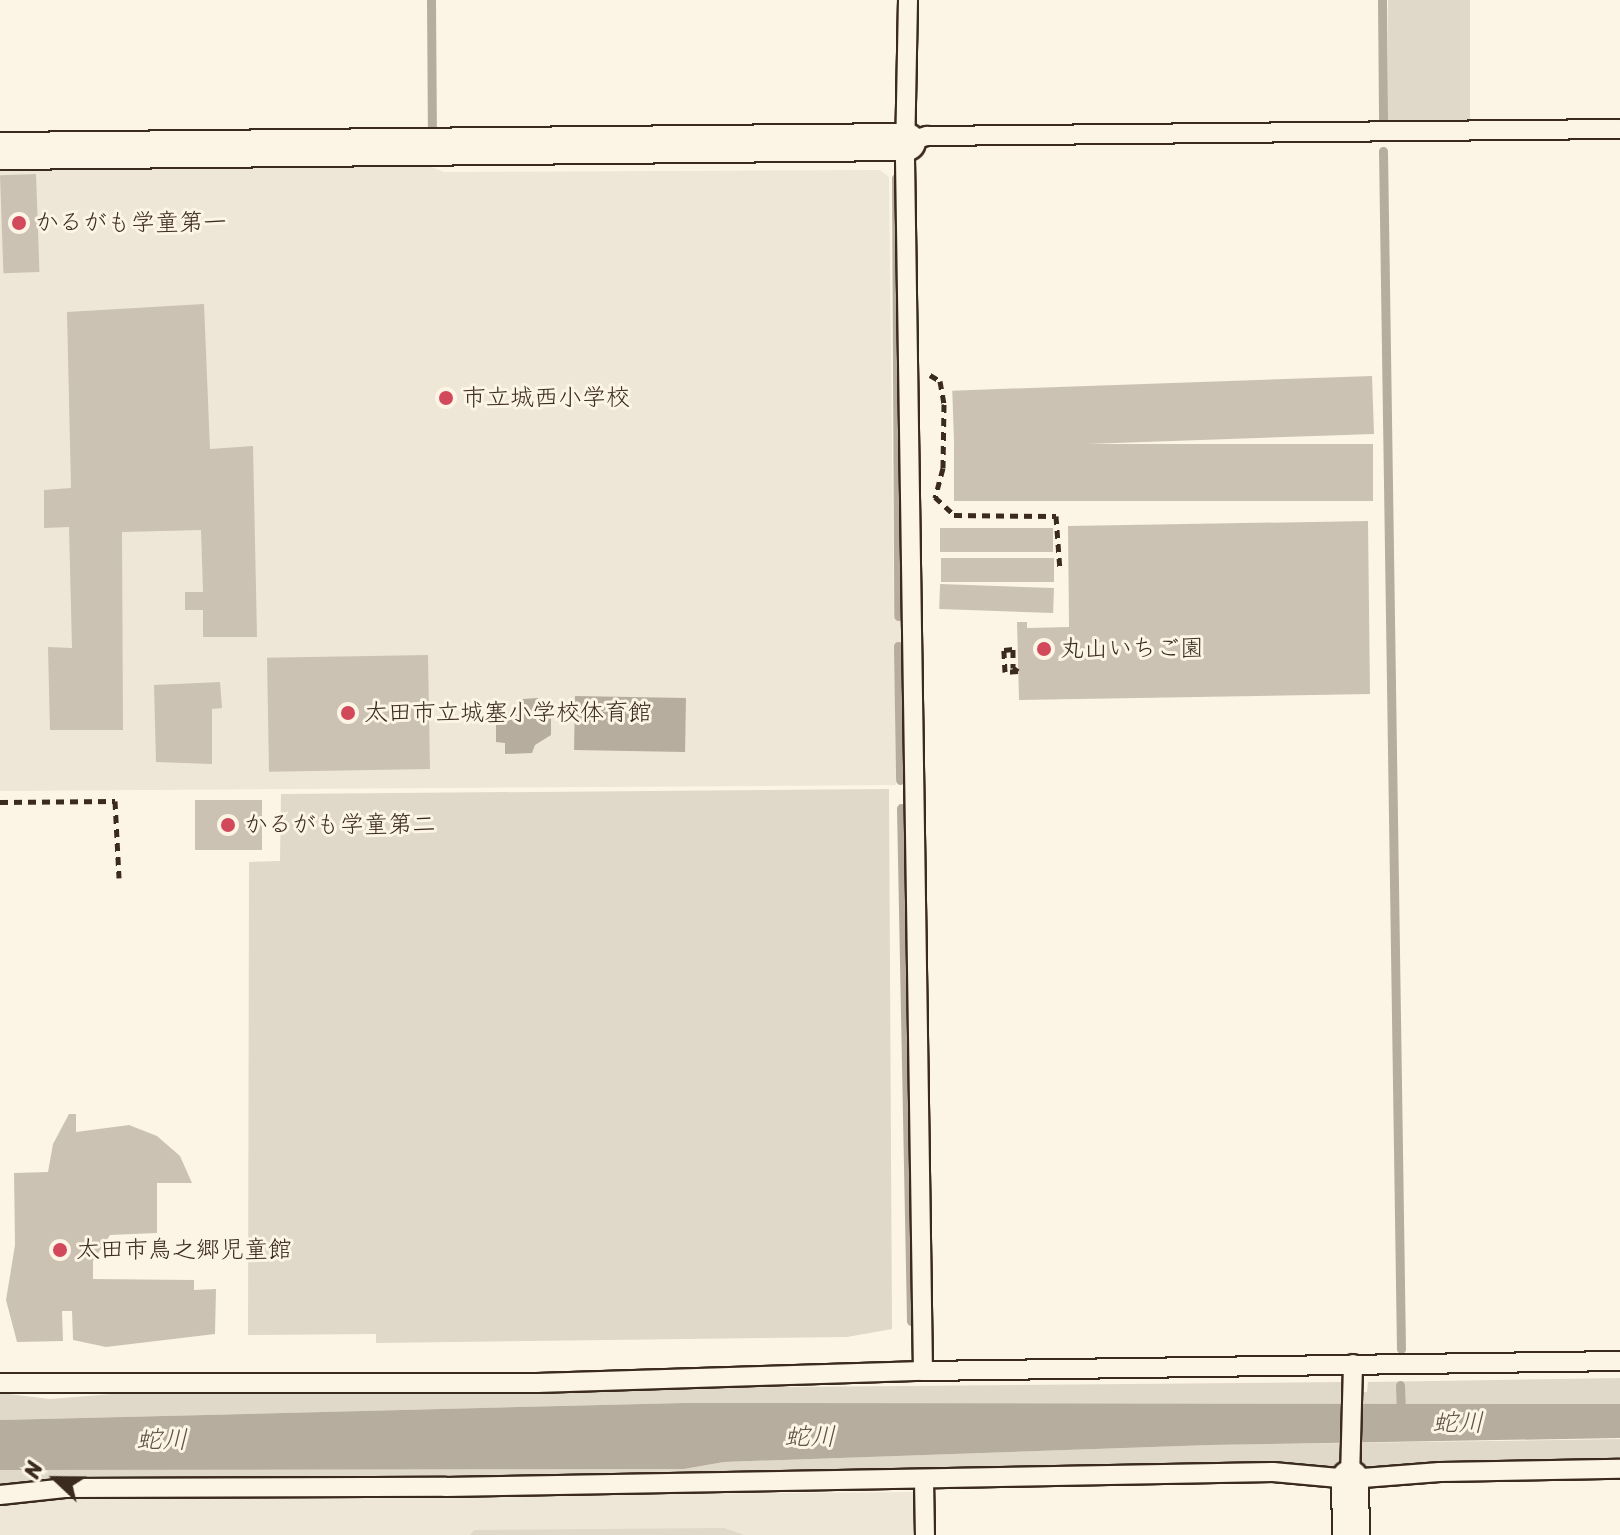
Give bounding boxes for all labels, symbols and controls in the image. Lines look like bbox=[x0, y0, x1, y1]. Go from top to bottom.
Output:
place label: かるがも学童第一 bbox=[35, 209, 227, 237]
marker: かるがも学童第一 bbox=[10, 214, 28, 232]
place label: 市立城西小学校 bbox=[462, 384, 630, 412]
marker: 市立城西小学校 bbox=[437, 389, 455, 407]
place label: 丸山いちご園 bbox=[1060, 635, 1204, 663]
marker: 丸山いちご園 bbox=[1035, 640, 1053, 658]
place label: 太田市立城塞小学校体育館 bbox=[364, 699, 652, 727]
marker: 太田市立城塞小学校体育館 bbox=[339, 704, 357, 722]
place label: かるがも学童第二 bbox=[244, 811, 436, 839]
marker: かるがも学童第二 bbox=[219, 816, 237, 834]
place label: 太田市鳥之郷児童館 bbox=[76, 1236, 292, 1264]
marker: 太田市鳥之郷児童館 bbox=[51, 1241, 69, 1259]
water label: 蛇川 bbox=[1432, 1407, 1484, 1439]
water label: 蛇川 bbox=[784, 1421, 836, 1453]
water label: 蛇川 bbox=[136, 1424, 188, 1456]
north arrow bbox=[16, 1439, 96, 1519]
text: N bbox=[12, 1455, 54, 1484]

